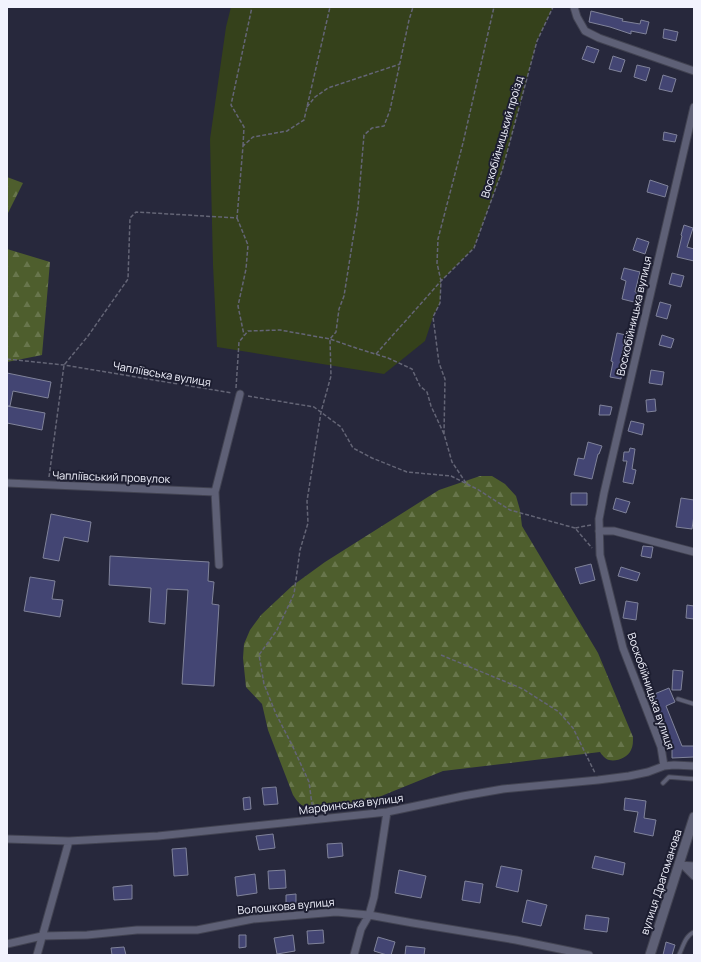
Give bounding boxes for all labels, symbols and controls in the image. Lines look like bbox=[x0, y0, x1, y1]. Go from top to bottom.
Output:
street label: Воскобійницький проїзд bbox=[477, 74, 526, 200]
street label: Воскобійницька вулиця bbox=[612, 254, 655, 377]
street label: Чапліївська вулиця bbox=[112, 357, 212, 390]
street label: Чапліївський провулок bbox=[52, 467, 171, 486]
street label: Воскобійницька вулиця bbox=[624, 630, 679, 751]
street label: Марфинська вулиця bbox=[298, 790, 404, 817]
street label: вулиця Драгоманова bbox=[636, 827, 685, 937]
street label: Волошкова вулиця bbox=[237, 894, 335, 917]

